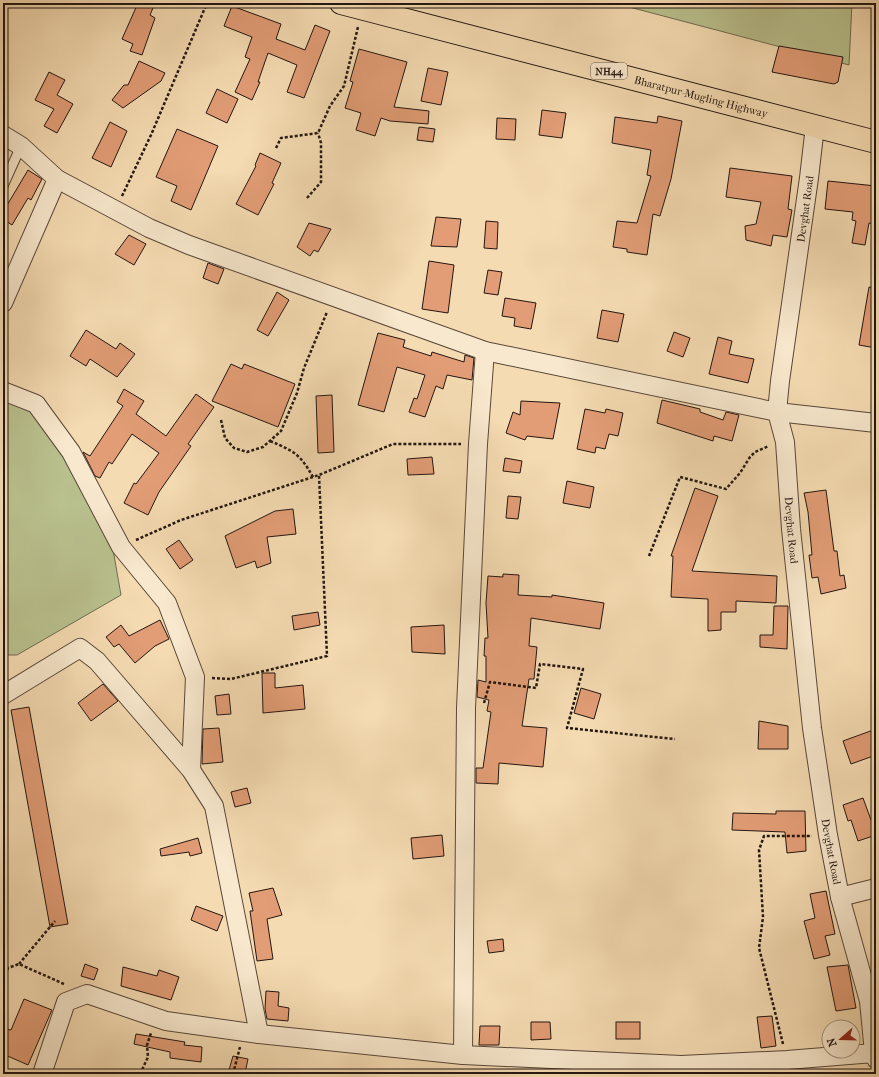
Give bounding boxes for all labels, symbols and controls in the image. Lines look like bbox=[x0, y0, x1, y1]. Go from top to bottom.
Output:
road number: NH44 bbox=[591, 63, 627, 79]
street label: Bharatpur-Mugling Highway bbox=[633, 73, 770, 121]
street label: Devghat Road bbox=[794, 174, 817, 243]
street label: Devghat Road bbox=[782, 496, 801, 565]
street label: Devghat Road bbox=[819, 818, 844, 887]
north arrow bbox=[821, 1019, 861, 1059]
text: N bbox=[824, 1035, 840, 1048]

